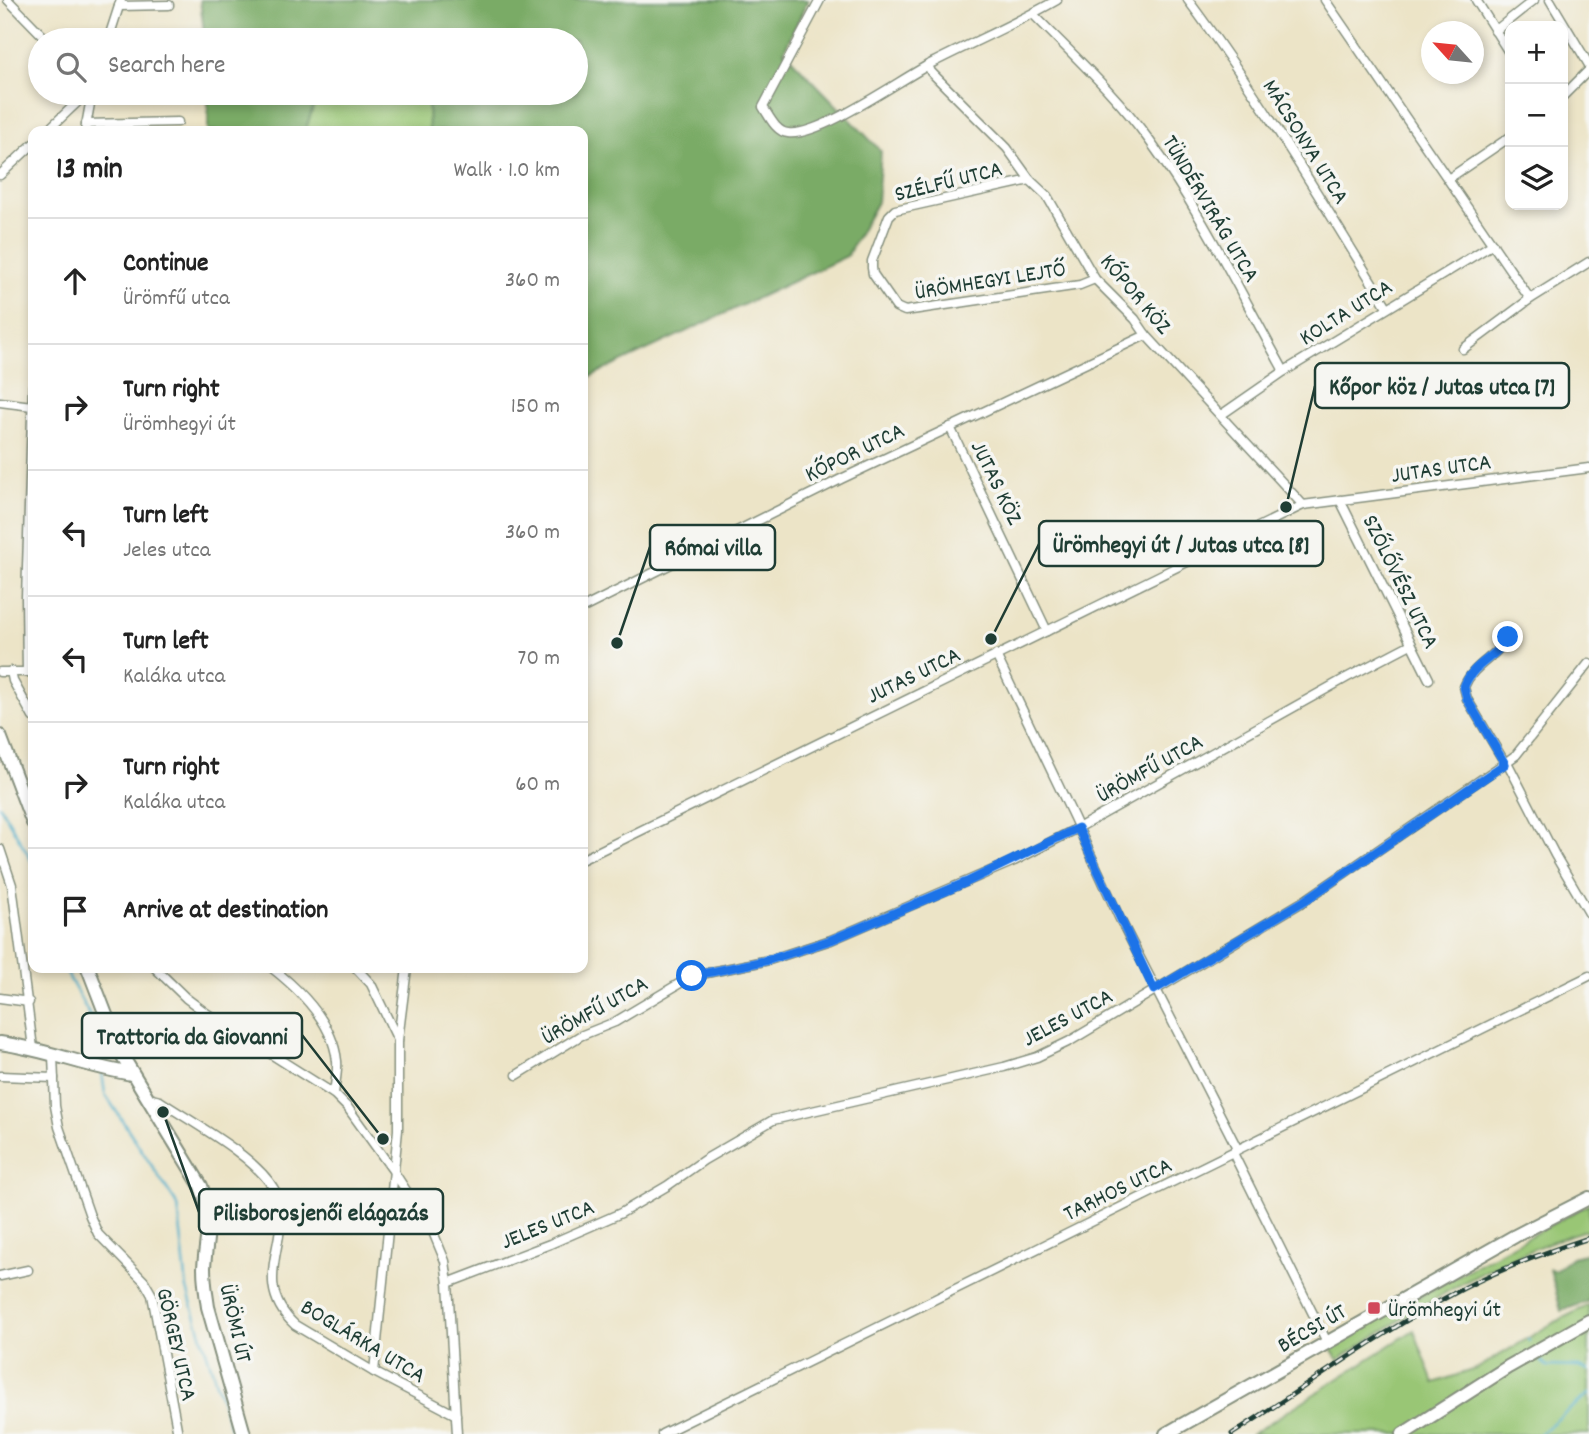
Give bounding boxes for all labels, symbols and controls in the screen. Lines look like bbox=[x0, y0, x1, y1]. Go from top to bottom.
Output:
north arrow bbox=[1421, 21, 1484, 84]
map controls bbox=[1505, 21, 1568, 210]
button: + bbox=[1505, 21, 1568, 84]
search box bbox=[28, 28, 588, 105]
icon: search bbox=[52, 48, 90, 86]
text: Search here bbox=[108, 48, 226, 85]
street label: MÁCSONYA UTCA bbox=[1252, 74, 1356, 212]
button: − bbox=[1505, 84, 1568, 147]
street label: TÜNDÉRVIRÁG UTCA bbox=[1152, 130, 1266, 290]
button: layers bbox=[1505, 147, 1568, 210]
text: 13 min bbox=[56, 150, 123, 193]
street label: SZÉLFŰ UTCA bbox=[891, 154, 1006, 213]
text: Walk · 1.0 km bbox=[453, 155, 560, 188]
text: Continue bbox=[123, 246, 208, 283]
street label: KŐPOR KÖZ bbox=[1091, 248, 1179, 343]
street label: ÜRÖMHEGYI LEJTŐ bbox=[913, 254, 1069, 311]
icon: ahead bbox=[56, 262, 94, 300]
text: 360 m bbox=[505, 265, 560, 298]
street label: KOLTA UTCA bbox=[1294, 272, 1400, 356]
text: Ürömfű utca bbox=[123, 283, 230, 316]
callout: Kőpor köz / Jutas utca [7] bbox=[1315, 363, 1569, 408]
text: Turn right bbox=[123, 372, 220, 409]
text: Kőpor köz / Jutas utca [7] bbox=[1329, 372, 1555, 406]
icon: right bbox=[56, 388, 94, 426]
text: 150 m bbox=[511, 391, 560, 424]
text: Ürömhegyi út bbox=[123, 409, 236, 442]
street label: KŐPOR UTCA bbox=[800, 416, 911, 493]
street label: JUTAS KÖZ bbox=[960, 436, 1030, 532]
street label: JUTAS UTCA bbox=[1389, 447, 1494, 494]
text: Turn left bbox=[123, 498, 209, 535]
street label: SZŐLŐVÉSZ UTCA bbox=[1352, 510, 1446, 655]
icon: left bbox=[56, 514, 94, 552]
text: 360 m bbox=[505, 517, 560, 550]
callout: Ürömhegyi út / Jutas utca [8] bbox=[1039, 521, 1323, 566]
callout: Római villa bbox=[650, 525, 775, 570]
text: Ürömhegyi út / Jutas utca [8] bbox=[1053, 530, 1309, 564]
text: Római villa bbox=[664, 533, 762, 567]
text: Jeles utca bbox=[123, 535, 210, 568]
route end bbox=[1492, 621, 1523, 652]
text: Turn left bbox=[123, 624, 209, 661]
icon: left bbox=[56, 640, 94, 678]
street label: JUTAS UTCA bbox=[862, 640, 967, 714]
text: 70 m bbox=[518, 643, 560, 676]
text: Kaláka utca bbox=[123, 661, 225, 694]
street label: ÜRÖMFŰ UTCA bbox=[1091, 727, 1210, 813]
text: Turn right bbox=[123, 750, 220, 787]
icon: right bbox=[56, 766, 94, 804]
text: 60 m bbox=[515, 769, 560, 802]
text: Kaláka utca bbox=[123, 787, 225, 820]
icon: arrive bbox=[56, 892, 94, 930]
text: Arrive at destination bbox=[123, 893, 328, 930]
route start bbox=[676, 960, 707, 991]
street label: ÜRÖMFŰ UTCA bbox=[536, 969, 655, 1055]
street label: JELES UTCA bbox=[1018, 981, 1120, 1057]
callout: Trattoria da Giovanni bbox=[82, 1013, 302, 1058]
text: Trattoria da Giovanni bbox=[96, 1022, 288, 1056]
street label: TARHOS UTCA bbox=[1058, 1151, 1179, 1232]
callout: Pilisborosjenői elágazás bbox=[199, 1189, 443, 1234]
street label: JELES UTCA bbox=[497, 1193, 600, 1260]
text: Pilisborosjenői elágazás bbox=[213, 1198, 429, 1232]
street label: ÜRÖMI ÚT bbox=[209, 1281, 259, 1366]
street label: GÖRGEY UTCA bbox=[146, 1285, 204, 1405]
street label: BOGLÁRKA UTCA bbox=[293, 1293, 431, 1393]
place label: Ürömhegyi út bbox=[1388, 1295, 1501, 1328]
street label: BÉCSI ÚT bbox=[1272, 1297, 1353, 1363]
marker: Ürömhegyi út bbox=[1366, 1300, 1382, 1316]

